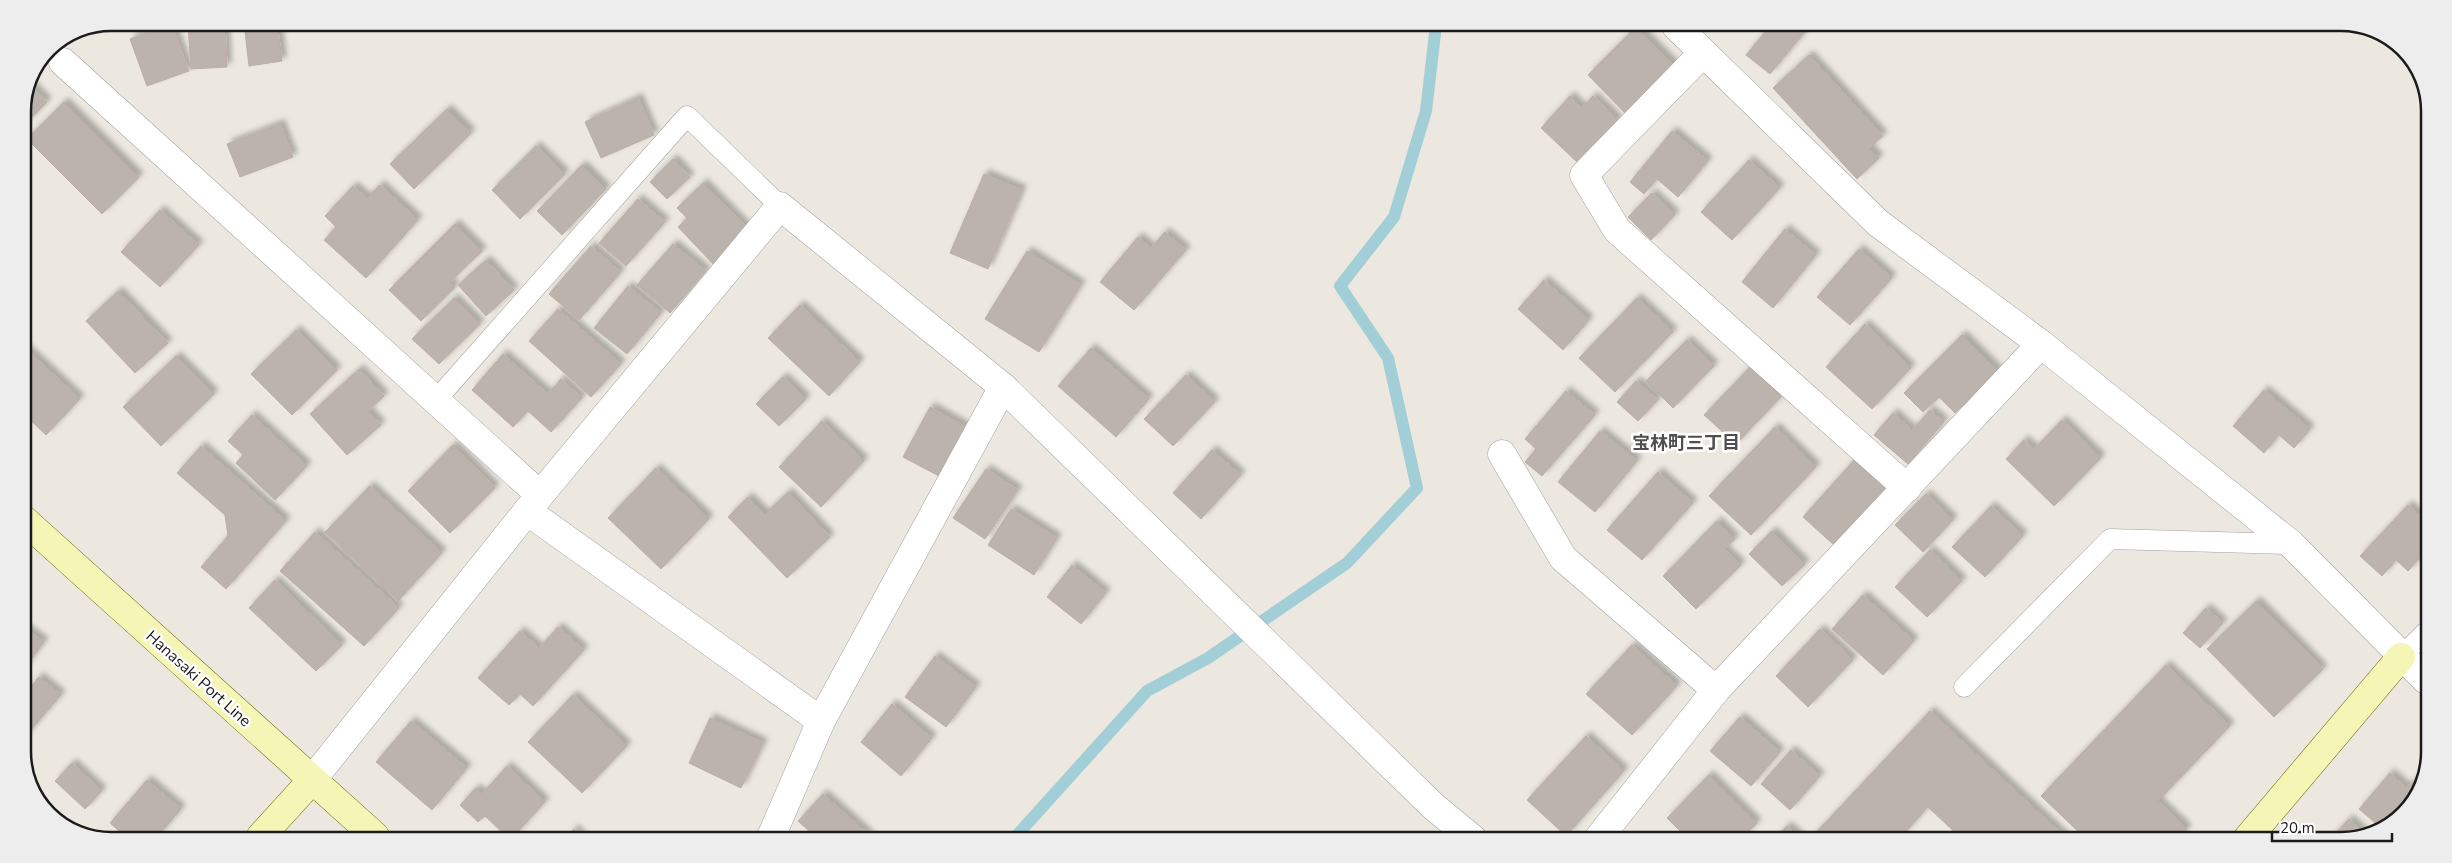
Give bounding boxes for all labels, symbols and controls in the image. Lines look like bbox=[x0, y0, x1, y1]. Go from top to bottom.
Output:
district label: 宝林町三丁目 bbox=[1632, 431, 1740, 455]
street label: Hanasaki Port Line bbox=[141, 625, 256, 732]
scale bar bbox=[2272, 810, 2392, 842]
text: 20 m bbox=[2280, 818, 2315, 838]

